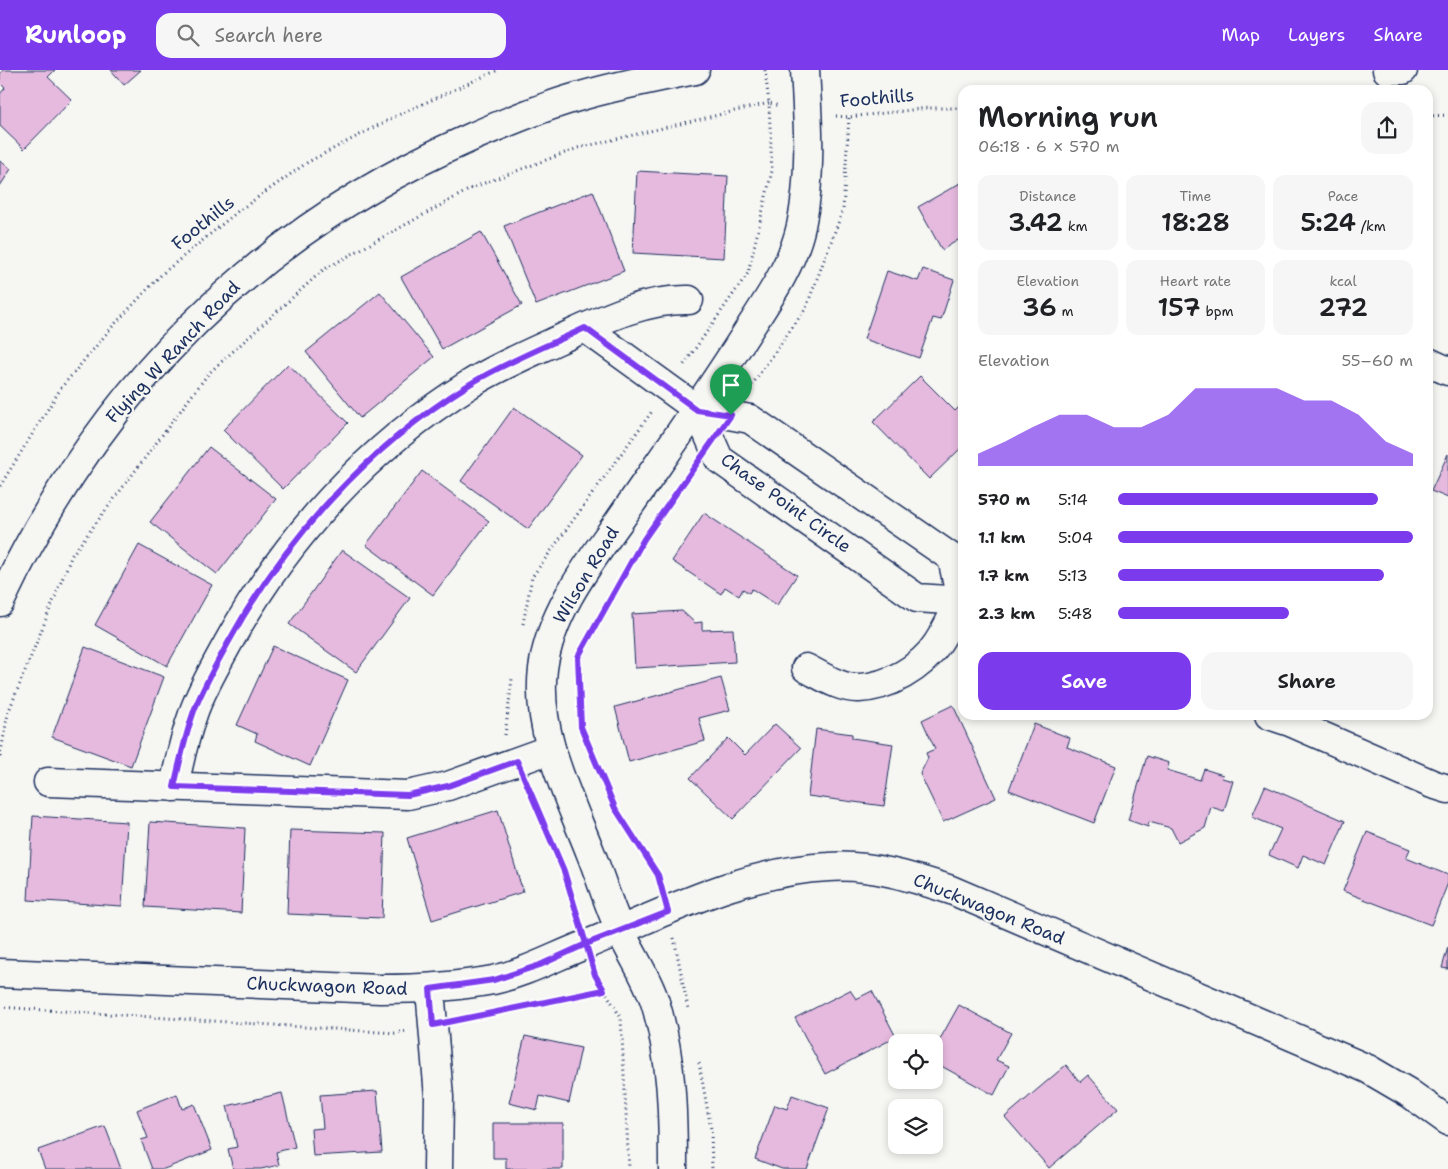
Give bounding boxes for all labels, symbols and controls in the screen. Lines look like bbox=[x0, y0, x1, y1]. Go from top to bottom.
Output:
search box bbox=[156, 13, 506, 58]
text: Runloop bbox=[25, 19, 126, 51]
icon: search bbox=[174, 21, 202, 49]
text: Search here bbox=[214, 23, 323, 48]
text: Map bbox=[1222, 23, 1260, 47]
text: Layers bbox=[1288, 23, 1345, 47]
text: Share bbox=[1373, 23, 1423, 47]
street label: Foothills bbox=[839, 83, 915, 113]
text: Morning run bbox=[978, 98, 1158, 136]
button: share bbox=[1361, 102, 1413, 154]
text: 06:18 · 6 × 570 m bbox=[978, 136, 1119, 157]
text: Distance bbox=[1019, 187, 1077, 205]
text: Time bbox=[1179, 187, 1212, 205]
text: Pace bbox=[1328, 187, 1359, 205]
street label: Foothills bbox=[167, 190, 239, 256]
text: 3.42 bbox=[1008, 205, 1063, 239]
text: 18:28 bbox=[1161, 205, 1230, 239]
text: 5:24 bbox=[1301, 205, 1356, 239]
text: km bbox=[1063, 217, 1088, 235]
text: /km bbox=[1356, 217, 1386, 235]
text: Elevation bbox=[1016, 272, 1079, 290]
text: Heart rate bbox=[1160, 272, 1231, 290]
text: kcal bbox=[1330, 272, 1357, 290]
street label: Flying W Ranch Road bbox=[101, 276, 245, 428]
text: 36 bbox=[1022, 290, 1057, 324]
text: 157 bbox=[1157, 290, 1201, 324]
text: 272 bbox=[1318, 290, 1368, 324]
text: m bbox=[1057, 302, 1074, 320]
text: bpm bbox=[1201, 302, 1234, 320]
text: Elevation bbox=[978, 350, 1050, 371]
text: 55–60 m bbox=[1341, 350, 1413, 371]
pin bbox=[710, 364, 752, 415]
icon: arrive bbox=[717, 371, 745, 399]
street label: Chase Point Circle bbox=[716, 448, 856, 558]
text: 570 m bbox=[978, 489, 1030, 510]
text: 5:14 bbox=[1058, 489, 1088, 510]
street label: Wilson Road bbox=[548, 522, 624, 628]
text: 1.1 km bbox=[978, 527, 1025, 548]
text: 5:04 bbox=[1058, 527, 1093, 548]
text: 1.7 km bbox=[978, 565, 1029, 586]
text: 5:13 bbox=[1058, 565, 1088, 586]
text: 2.3 km bbox=[978, 603, 1035, 624]
text: 5:48 bbox=[1058, 603, 1093, 624]
button: Save bbox=[978, 652, 1191, 710]
button: Share bbox=[1201, 652, 1413, 710]
street label: Chuckwagon Road bbox=[910, 868, 1068, 950]
street label: Chuckwagon Road bbox=[246, 971, 408, 1001]
map controls bbox=[888, 1034, 943, 1154]
button: locate bbox=[888, 1034, 943, 1089]
button: layers bbox=[888, 1099, 943, 1154]

